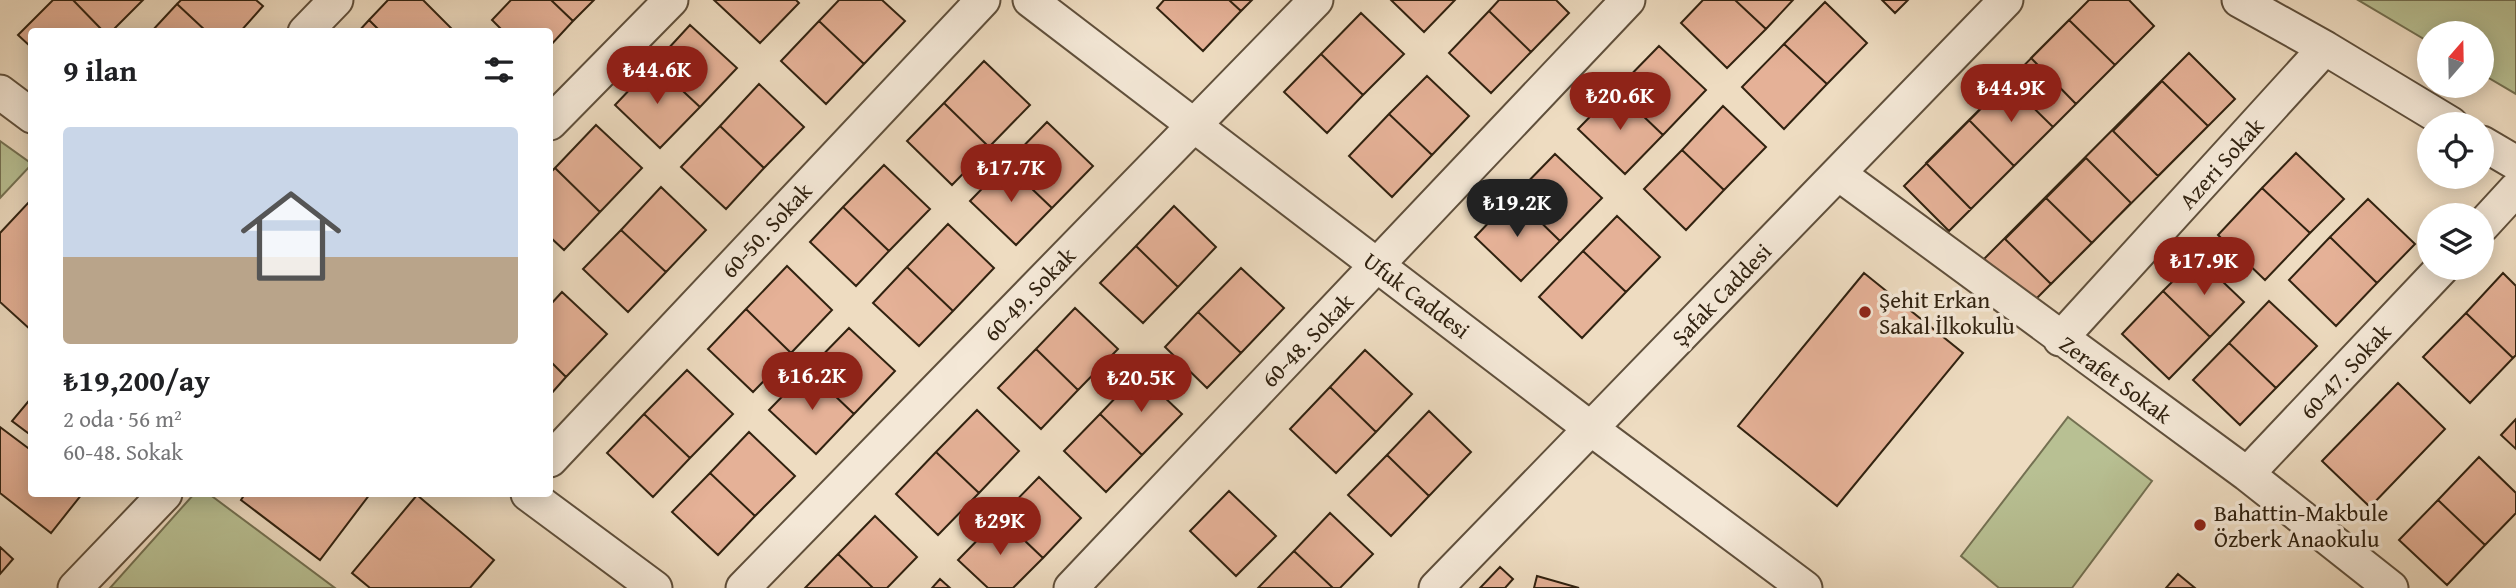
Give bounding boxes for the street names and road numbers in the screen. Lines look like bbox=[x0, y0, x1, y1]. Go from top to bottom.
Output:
street label: Azeri Sokak bbox=[2171, 110, 2271, 216]
street label: 60-50. Sokak bbox=[713, 175, 819, 285]
street label: Şafak Caddesi bbox=[1663, 235, 1779, 353]
street label: 60-49. Sokak bbox=[975, 239, 1083, 349]
street label: Ufuk Caddesi bbox=[1357, 244, 1477, 346]
street label: 60-48. Sokak bbox=[1253, 285, 1361, 395]
street label: 60-47. Sokak bbox=[2292, 316, 2398, 426]
street label: Zerafet Sokak bbox=[2053, 327, 2179, 431]

